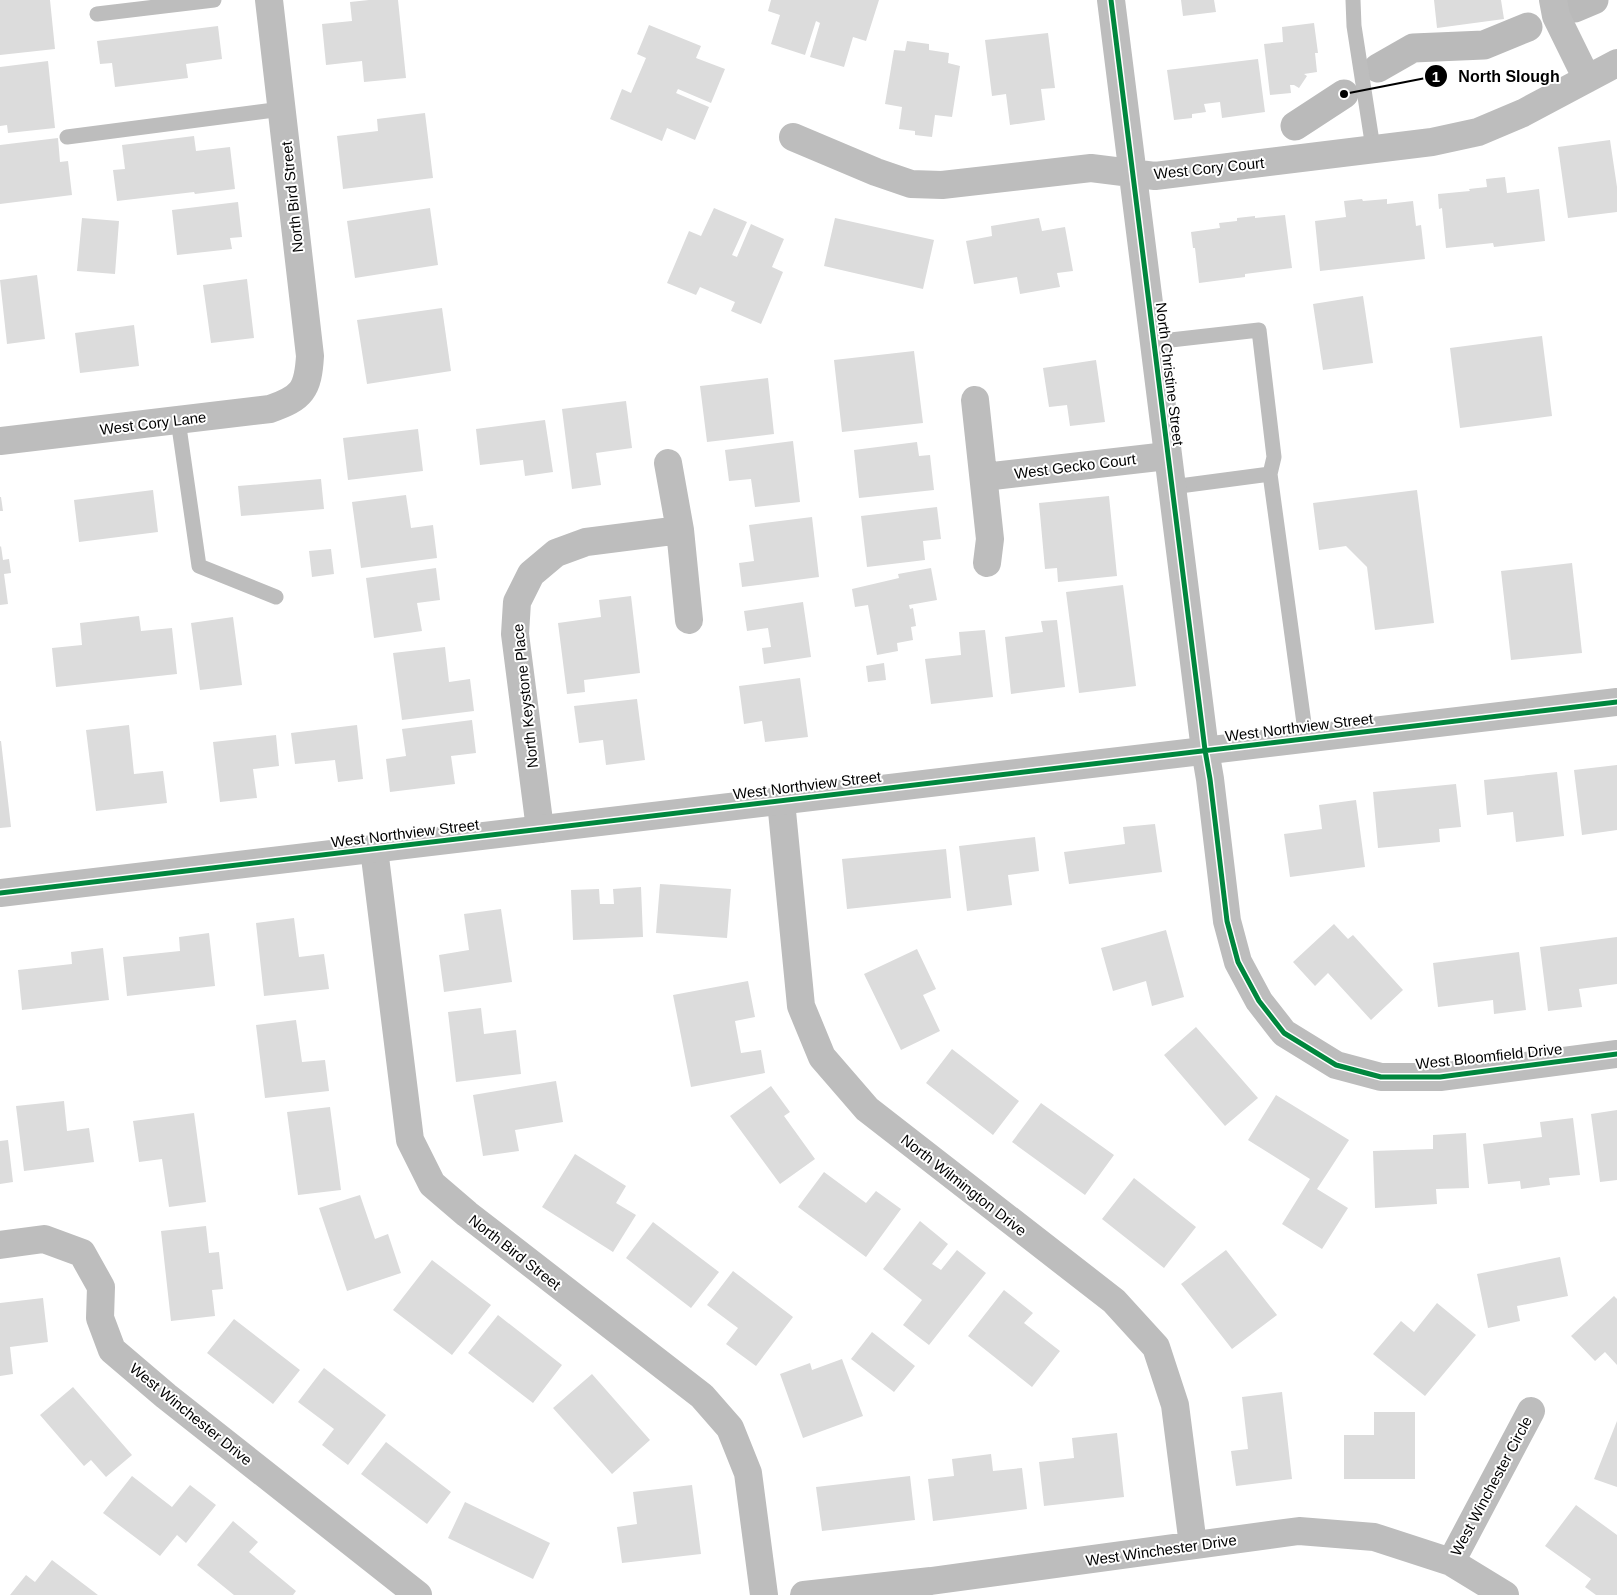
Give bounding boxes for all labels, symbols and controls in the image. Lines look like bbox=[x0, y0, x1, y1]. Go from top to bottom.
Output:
callout: North Slough bbox=[1423, 61, 1570, 92]
text: 1 bbox=[1432, 68, 1440, 85]
text: North Slough bbox=[1458, 68, 1560, 85]
street label: North Bird Street bbox=[278, 140, 306, 253]
street label: West Cory Court bbox=[1153, 154, 1266, 182]
street label: North Christine Street bbox=[1153, 301, 1187, 447]
street label: West Cory Lane bbox=[99, 408, 207, 438]
street label: West Gecko Court bbox=[1013, 450, 1138, 482]
street label: North Keystone Place bbox=[509, 623, 541, 769]
street label: West Northview Street bbox=[1224, 709, 1375, 745]
street label: West Northview Street bbox=[732, 767, 883, 803]
street label: West Northview Street bbox=[330, 815, 481, 851]
street label: West Bloomfield Drive bbox=[1415, 1040, 1563, 1072]
street label: North Wilmington Drive bbox=[898, 1131, 1030, 1239]
street label: North Bird Street bbox=[466, 1211, 565, 1294]
street label: West Winchester Drive bbox=[126, 1359, 256, 1469]
street label: West Winchester Circle bbox=[1447, 1413, 1535, 1559]
street label: West Winchester Drive bbox=[1084, 1531, 1238, 1569]

